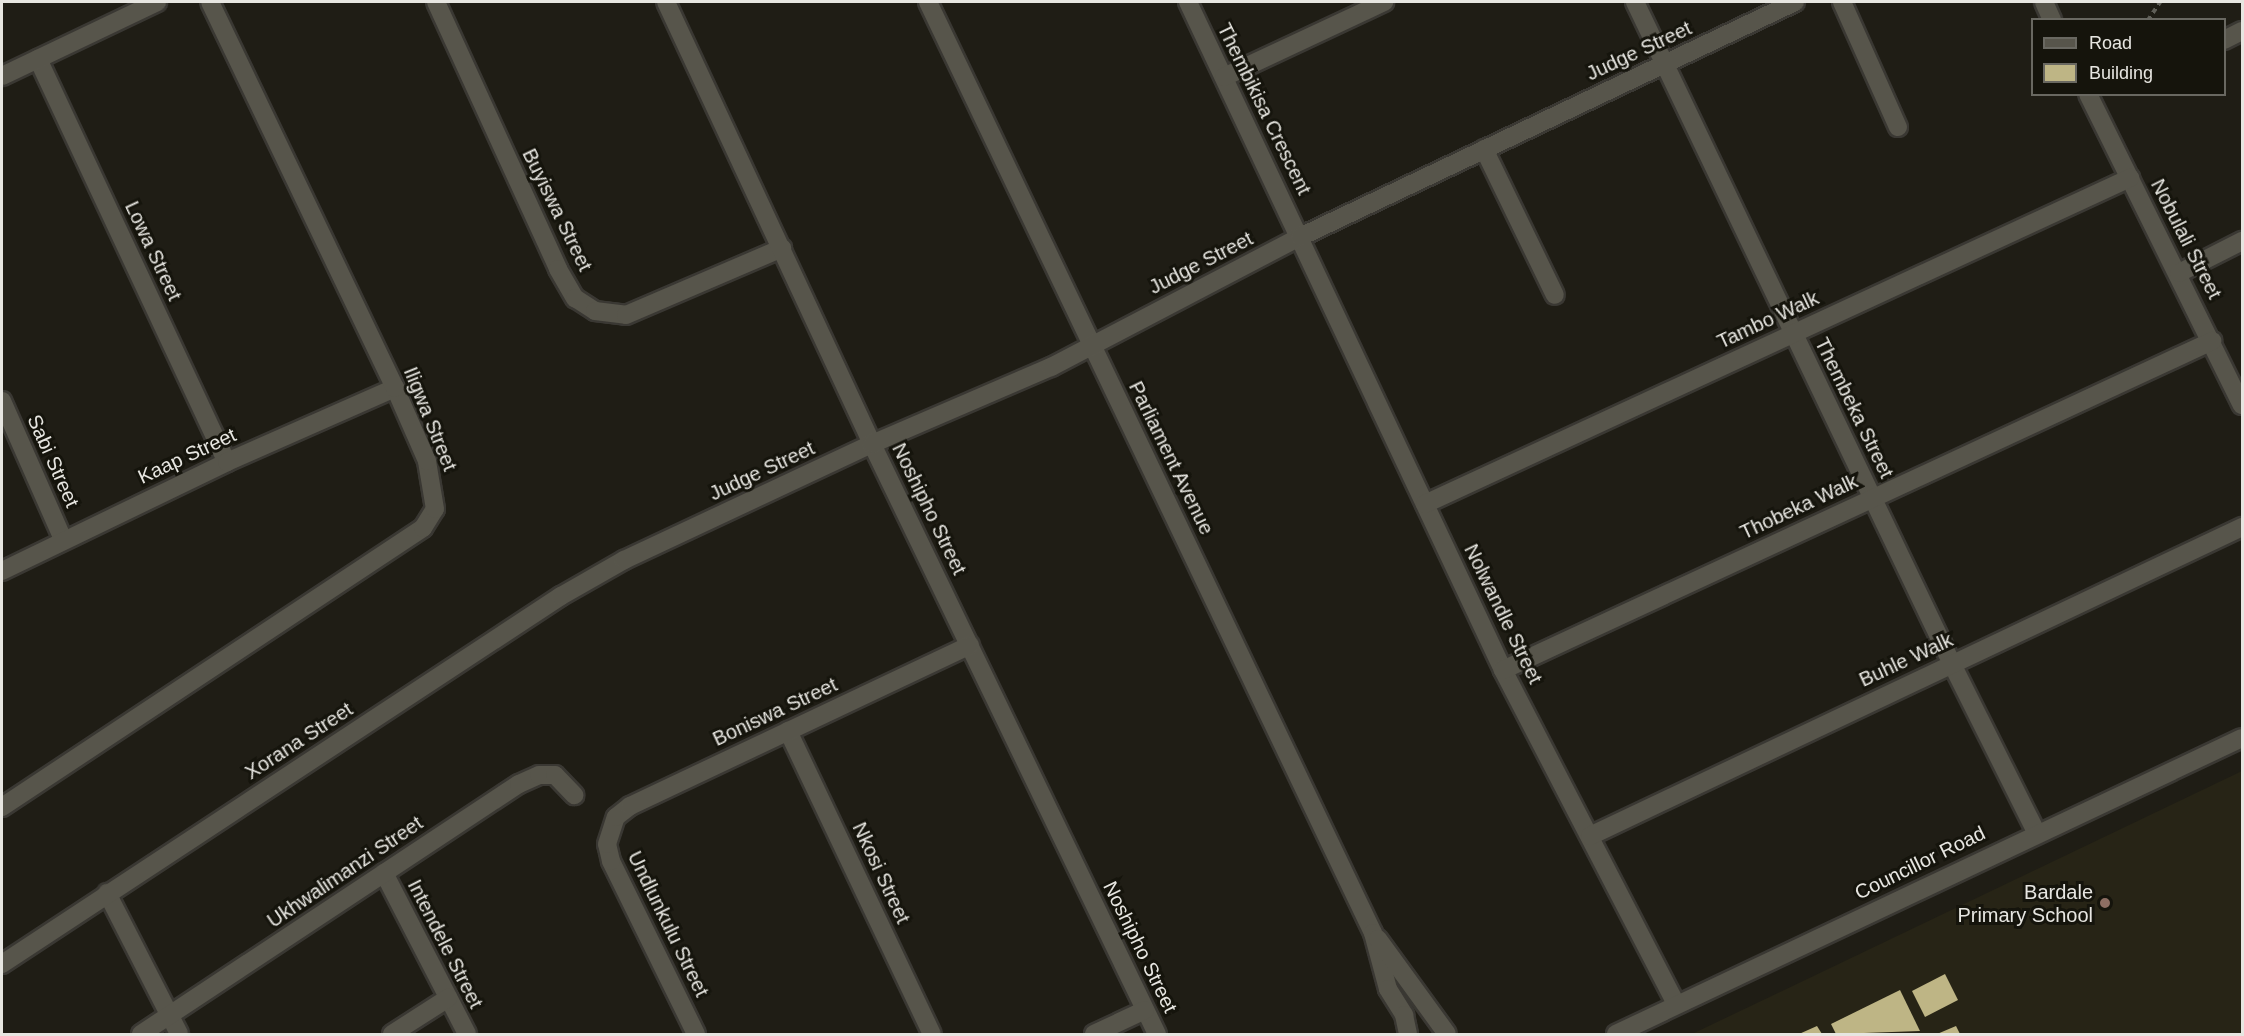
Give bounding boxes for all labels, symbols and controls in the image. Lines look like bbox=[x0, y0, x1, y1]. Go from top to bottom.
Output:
street label: Judge Street bbox=[1583, 16, 1695, 86]
legend bbox=[2031, 18, 2226, 96]
street label: Thembikisa Crescent bbox=[1212, 19, 1316, 199]
text: Road bbox=[2089, 33, 2132, 53]
text: Building bbox=[2089, 63, 2153, 83]
street label: Buyiswa Street bbox=[517, 145, 597, 275]
street label: Nobulali Street bbox=[2146, 175, 2226, 303]
street label: Lowa Street bbox=[120, 198, 186, 304]
street label: Judge Street bbox=[1145, 227, 1257, 299]
street label: Tambo Walk bbox=[1713, 286, 1823, 354]
street label: Thembeka Street bbox=[1810, 334, 1898, 482]
street label: Iligwa Street bbox=[398, 363, 462, 475]
street label: Parliament Avenue bbox=[1123, 377, 1219, 539]
street label: Sabi Street bbox=[22, 411, 84, 511]
street label: Kaap Street bbox=[134, 423, 240, 489]
street label: Judge Street bbox=[706, 436, 818, 506]
street label: Noshipho Street bbox=[887, 439, 971, 579]
street label: Thobeka Walk bbox=[1736, 469, 1862, 545]
street label: Nolwandle Street bbox=[1459, 540, 1547, 688]
street label: Buhle Walk bbox=[1855, 628, 1957, 692]
street label: Boniswa Street bbox=[709, 673, 841, 751]
street label: Xorana Street bbox=[241, 697, 357, 785]
street label: Ukhwalimanzi Street bbox=[263, 811, 427, 933]
street label: Nkosi Street bbox=[847, 819, 915, 927]
street label: Councillor Road bbox=[1851, 821, 1989, 905]
street label: Undlunkulu Street bbox=[622, 847, 714, 1001]
street label: Intendele Street bbox=[402, 876, 488, 1012]
street label: Noshipho Street bbox=[1098, 877, 1182, 1017]
place label: Bardale Primary School bbox=[1957, 880, 2093, 927]
marker: Bardale Primary School bbox=[2098, 896, 2112, 910]

